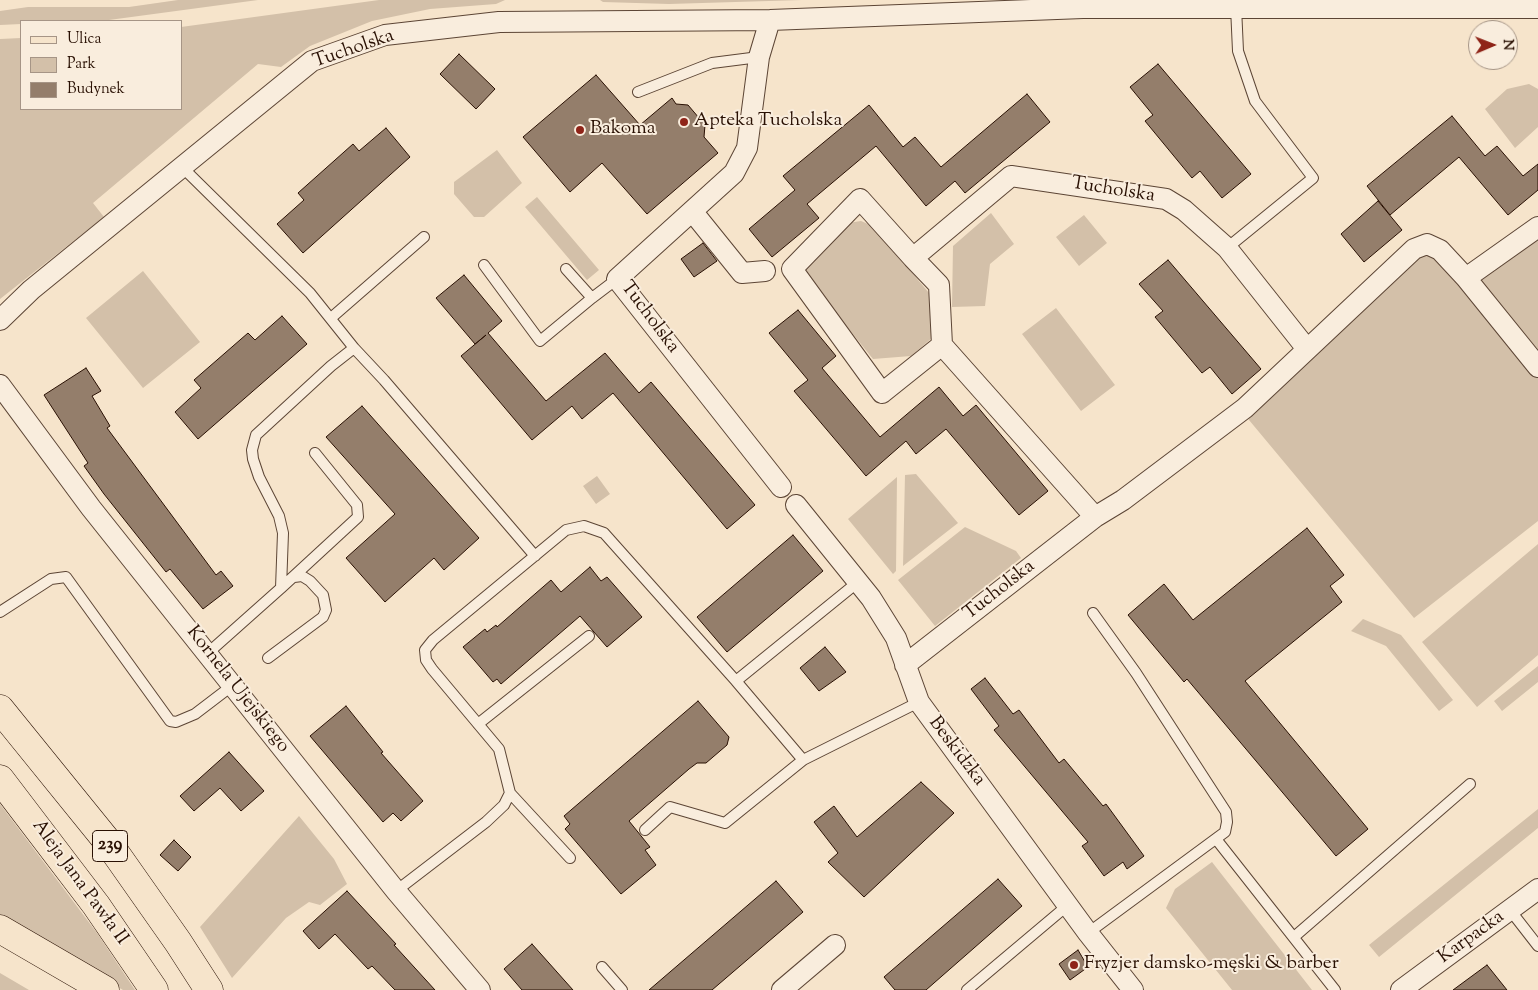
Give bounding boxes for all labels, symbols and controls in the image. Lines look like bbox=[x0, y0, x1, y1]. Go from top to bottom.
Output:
legend bbox=[20, 20, 182, 110]
north arrow bbox=[1468, 20, 1518, 70]
street label: Tucholska bbox=[310, 26, 398, 74]
text: Ulica bbox=[67, 29, 101, 50]
text: N bbox=[1497, 39, 1517, 51]
text: Park bbox=[67, 54, 96, 75]
text: Budynek bbox=[67, 79, 125, 100]
place label: Apteka Tucholska bbox=[694, 111, 842, 133]
marker: Apteka Tucholska bbox=[678, 116, 690, 128]
place label: Bakoma bbox=[590, 119, 656, 141]
marker: Bakoma bbox=[574, 124, 586, 136]
street label: Tucholska bbox=[1070, 173, 1156, 209]
street label: Tucholska bbox=[615, 277, 683, 359]
street label: Tucholska bbox=[960, 556, 1040, 626]
street label: Kornela Ujejskiego bbox=[180, 622, 294, 758]
street label: Beskidzka bbox=[923, 713, 989, 791]
street label: Aleja Jana Pawła II bbox=[26, 816, 132, 950]
road number: 239 bbox=[92, 830, 128, 861]
street label: Karpacka bbox=[1435, 906, 1509, 970]
place label: Fryzjer damsko-męski & barber bbox=[1084, 954, 1339, 976]
marker: Fryzjer damsko-męski & barber bbox=[1068, 959, 1080, 971]

